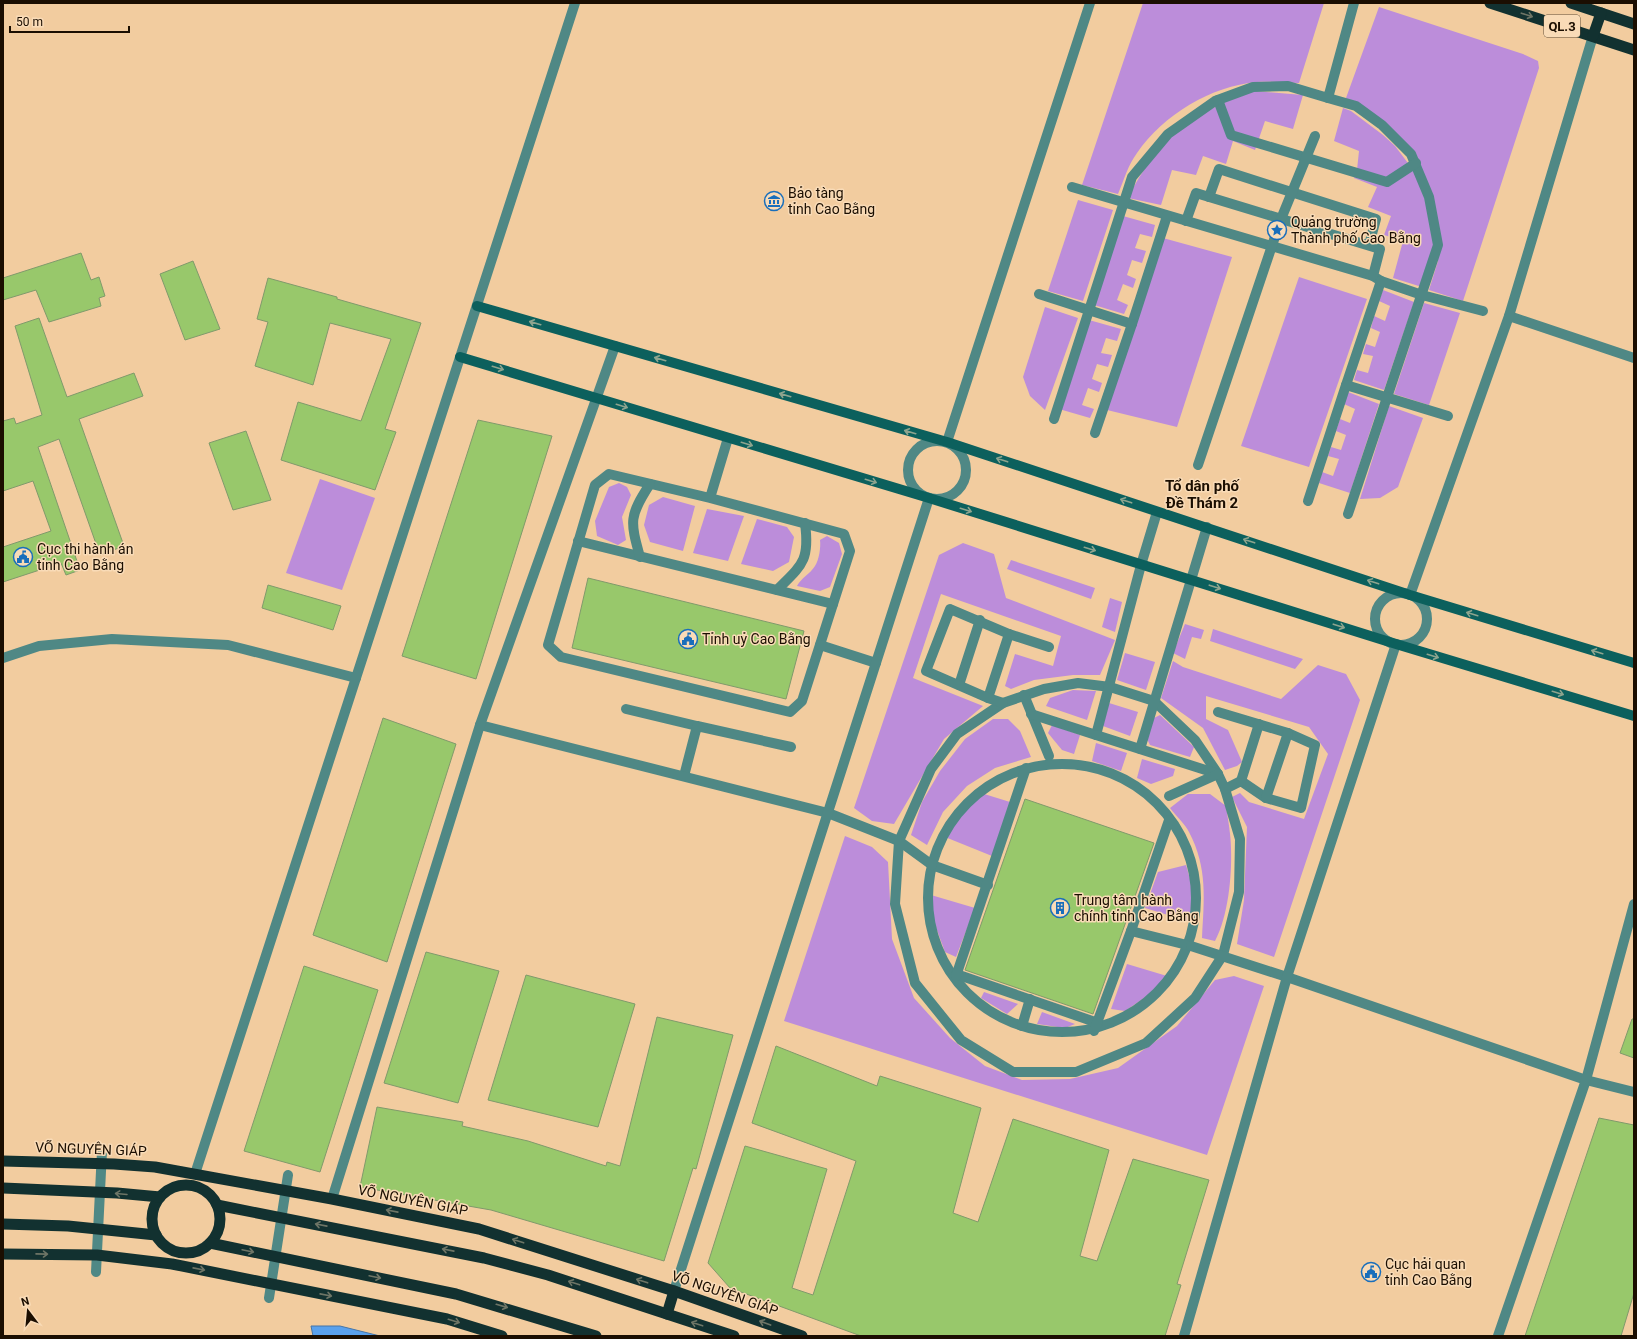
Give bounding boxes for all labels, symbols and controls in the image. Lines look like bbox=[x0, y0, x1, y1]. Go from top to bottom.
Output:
scale bar bbox=[10, 8, 129, 34]
one-way arrow bbox=[1520, 12, 1533, 19]
text: 50 m bbox=[16, 15, 43, 29]
road number: QL.3 bbox=[1544, 15, 1580, 37]
place label: Bảo tàng tỉnh Cao Bằng bbox=[788, 185, 875, 217]
museum icon: Bảo tàng tỉnh Cao Bằng bbox=[763, 190, 785, 212]
place label: Quảng trường Thành phố Cao Bằng bbox=[1291, 214, 1421, 246]
place icon: Quảng trường Thành phố Cao Bằng bbox=[1266, 219, 1288, 241]
one-way arrow bbox=[529, 319, 542, 326]
one-way arrow bbox=[654, 355, 667, 362]
one-way arrow bbox=[491, 365, 504, 372]
one-way arrow bbox=[779, 391, 792, 398]
one-way arrow bbox=[615, 403, 628, 410]
one-way arrow bbox=[904, 428, 917, 435]
one-way arrow bbox=[740, 441, 753, 448]
one-way arrow bbox=[997, 456, 1009, 464]
district label: Tổ dân phố Đề Thám 2 bbox=[1165, 477, 1241, 512]
one-way arrow bbox=[864, 478, 877, 485]
one-way arrow bbox=[1119, 497, 1132, 504]
one-way arrow bbox=[960, 507, 973, 514]
one-way arrow bbox=[1243, 537, 1256, 544]
place label: Cục thi hành án tỉnh Cao Bằng bbox=[37, 541, 133, 573]
public building icon: Cục thi hành án tỉnh Cao Bằng bbox=[12, 546, 34, 568]
one-way arrow bbox=[1084, 546, 1097, 553]
one-way arrow bbox=[1366, 578, 1379, 585]
one-way arrow bbox=[1208, 584, 1221, 591]
one-way arrow bbox=[1466, 610, 1479, 617]
one-way arrow bbox=[1332, 623, 1345, 630]
public building icon: Tỉnh uỷ Cao Bằng bbox=[677, 628, 699, 650]
place label: Tỉnh uỷ Cao Bằng bbox=[702, 631, 811, 647]
one-way arrow bbox=[1590, 648, 1603, 655]
one-way arrow bbox=[1426, 653, 1439, 660]
one-way arrow bbox=[1551, 690, 1564, 697]
place label: Trung tâm hành chính tỉnh Cao Bằng bbox=[1074, 892, 1199, 924]
building icon: Trung tâm hành chính tỉnh Cao Bằng bbox=[1049, 897, 1071, 919]
street label: VÕ NGUYÊN GIÁP bbox=[35, 1138, 147, 1159]
street label: VÕ NGUYÊN GIÁP bbox=[357, 1180, 470, 1219]
one-way arrow bbox=[115, 1190, 128, 1197]
one-way arrow bbox=[386, 1207, 399, 1215]
one-way arrow bbox=[315, 1220, 328, 1228]
one-way arrow bbox=[512, 1237, 525, 1244]
one-way arrow bbox=[442, 1246, 455, 1254]
one-way arrow bbox=[241, 1247, 254, 1255]
one-way arrow bbox=[35, 1250, 48, 1258]
place label: Cục hải quan tỉnh Cao Bằng bbox=[1385, 1256, 1472, 1288]
public building icon: Cục hải quan tỉnh Cao Bằng bbox=[1360, 1261, 1382, 1283]
one-way arrow bbox=[192, 1266, 205, 1274]
street label: VÕ NGUYÊN GIÁP bbox=[670, 1266, 781, 1319]
one-way arrow bbox=[368, 1273, 381, 1281]
one-way arrow bbox=[636, 1277, 649, 1284]
one-way arrow bbox=[567, 1279, 580, 1286]
north arrow bbox=[8, 1291, 48, 1331]
one-way arrow bbox=[320, 1291, 333, 1299]
text: N bbox=[20, 1294, 31, 1309]
one-way arrow bbox=[495, 1303, 508, 1310]
one-way arrow bbox=[447, 1318, 460, 1325]
one-way arrow bbox=[759, 1319, 772, 1326]
one-way arrow bbox=[691, 1320, 704, 1327]

